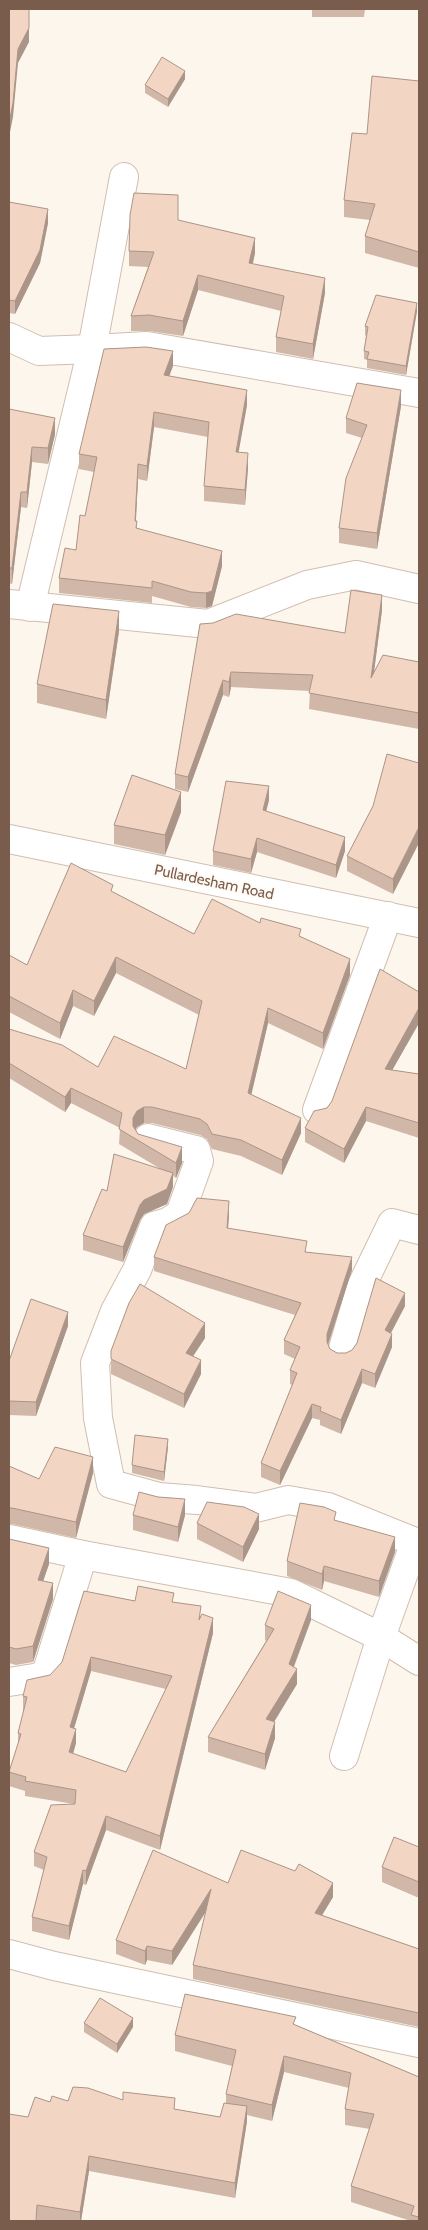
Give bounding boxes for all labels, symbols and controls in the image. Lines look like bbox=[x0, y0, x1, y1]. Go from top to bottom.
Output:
street label: Pullardesham Road bbox=[153, 861, 275, 903]

